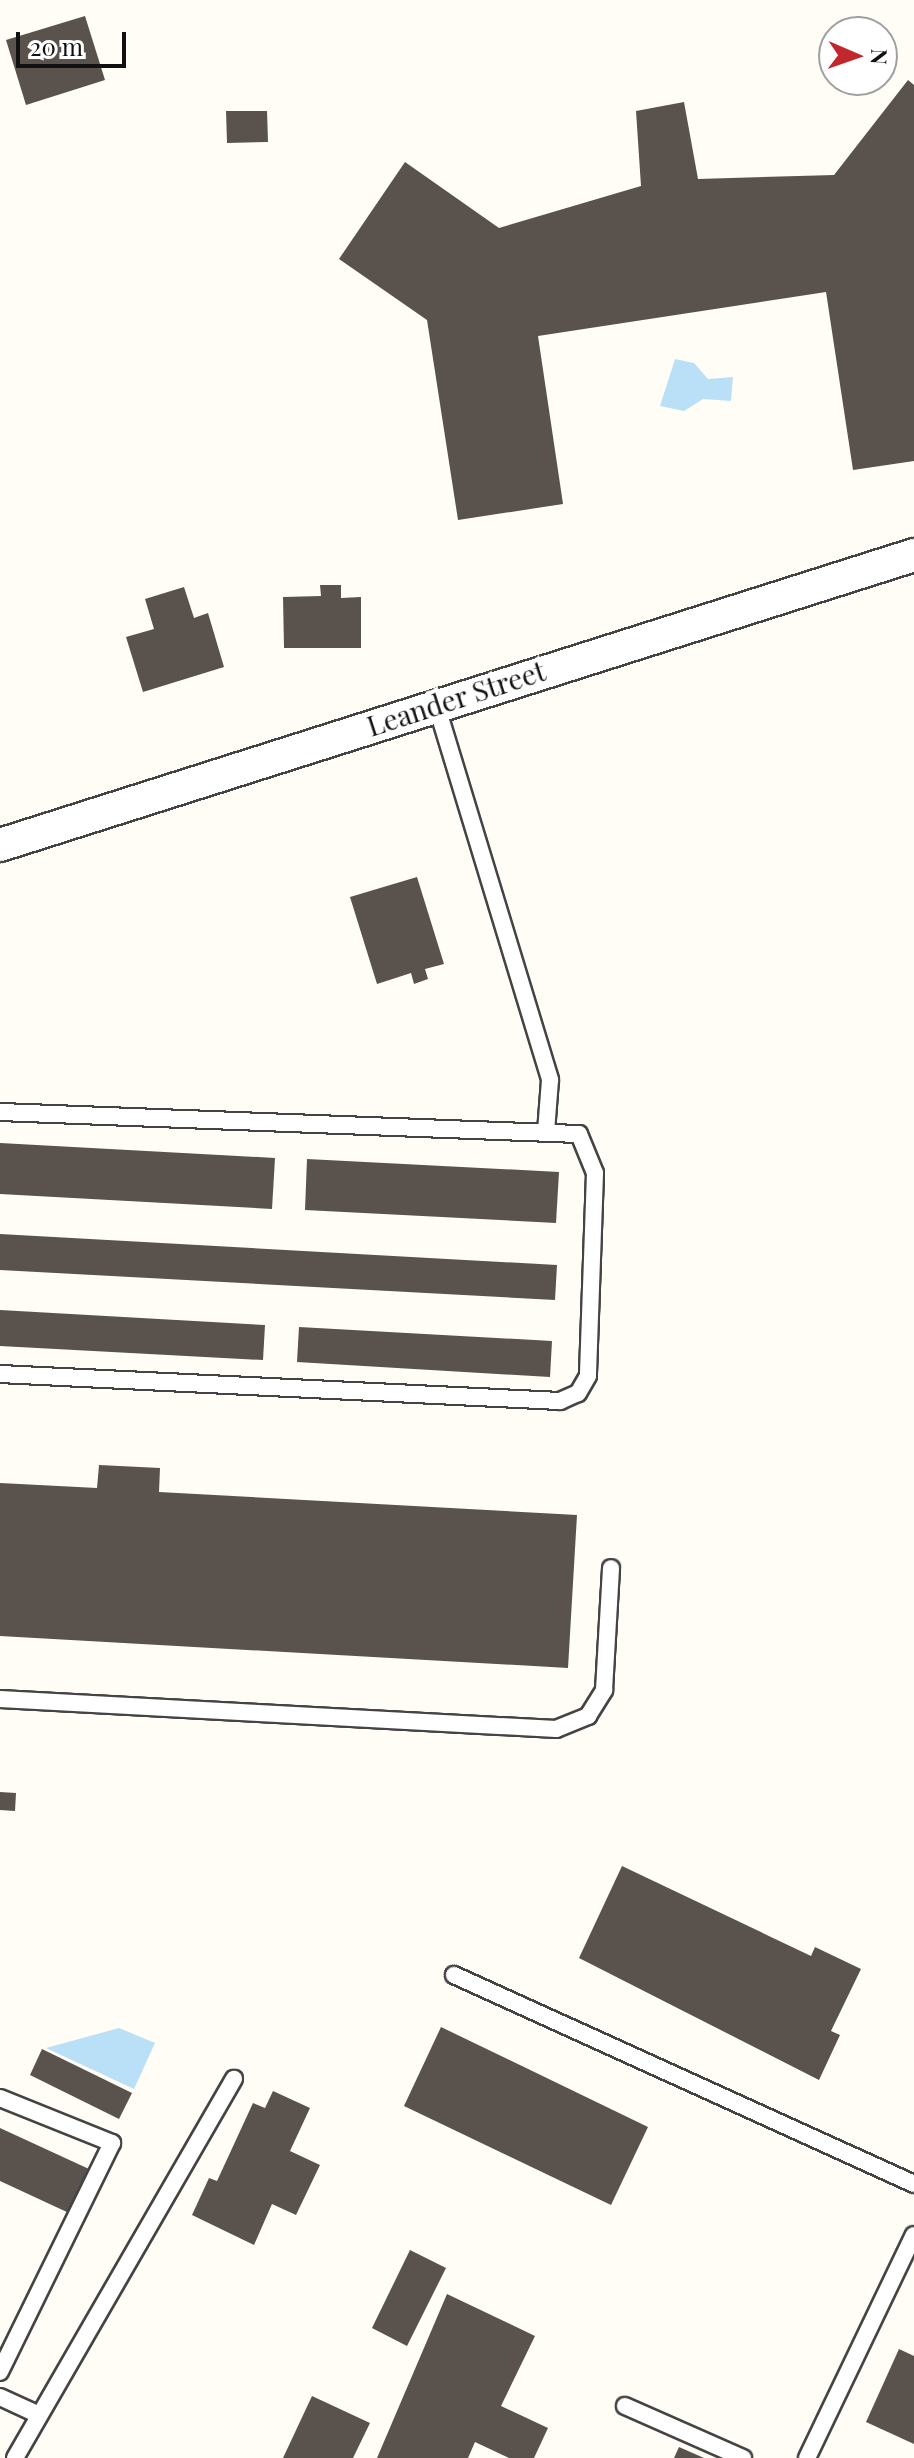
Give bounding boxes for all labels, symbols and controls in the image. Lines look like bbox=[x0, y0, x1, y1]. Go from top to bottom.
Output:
scale bar bbox=[20, 16, 130, 66]
north arrow bbox=[818, 16, 898, 96]
text: 20 m bbox=[30, 30, 83, 62]
text: N bbox=[865, 48, 895, 65]
street label: Leander Street bbox=[362, 653, 550, 743]

